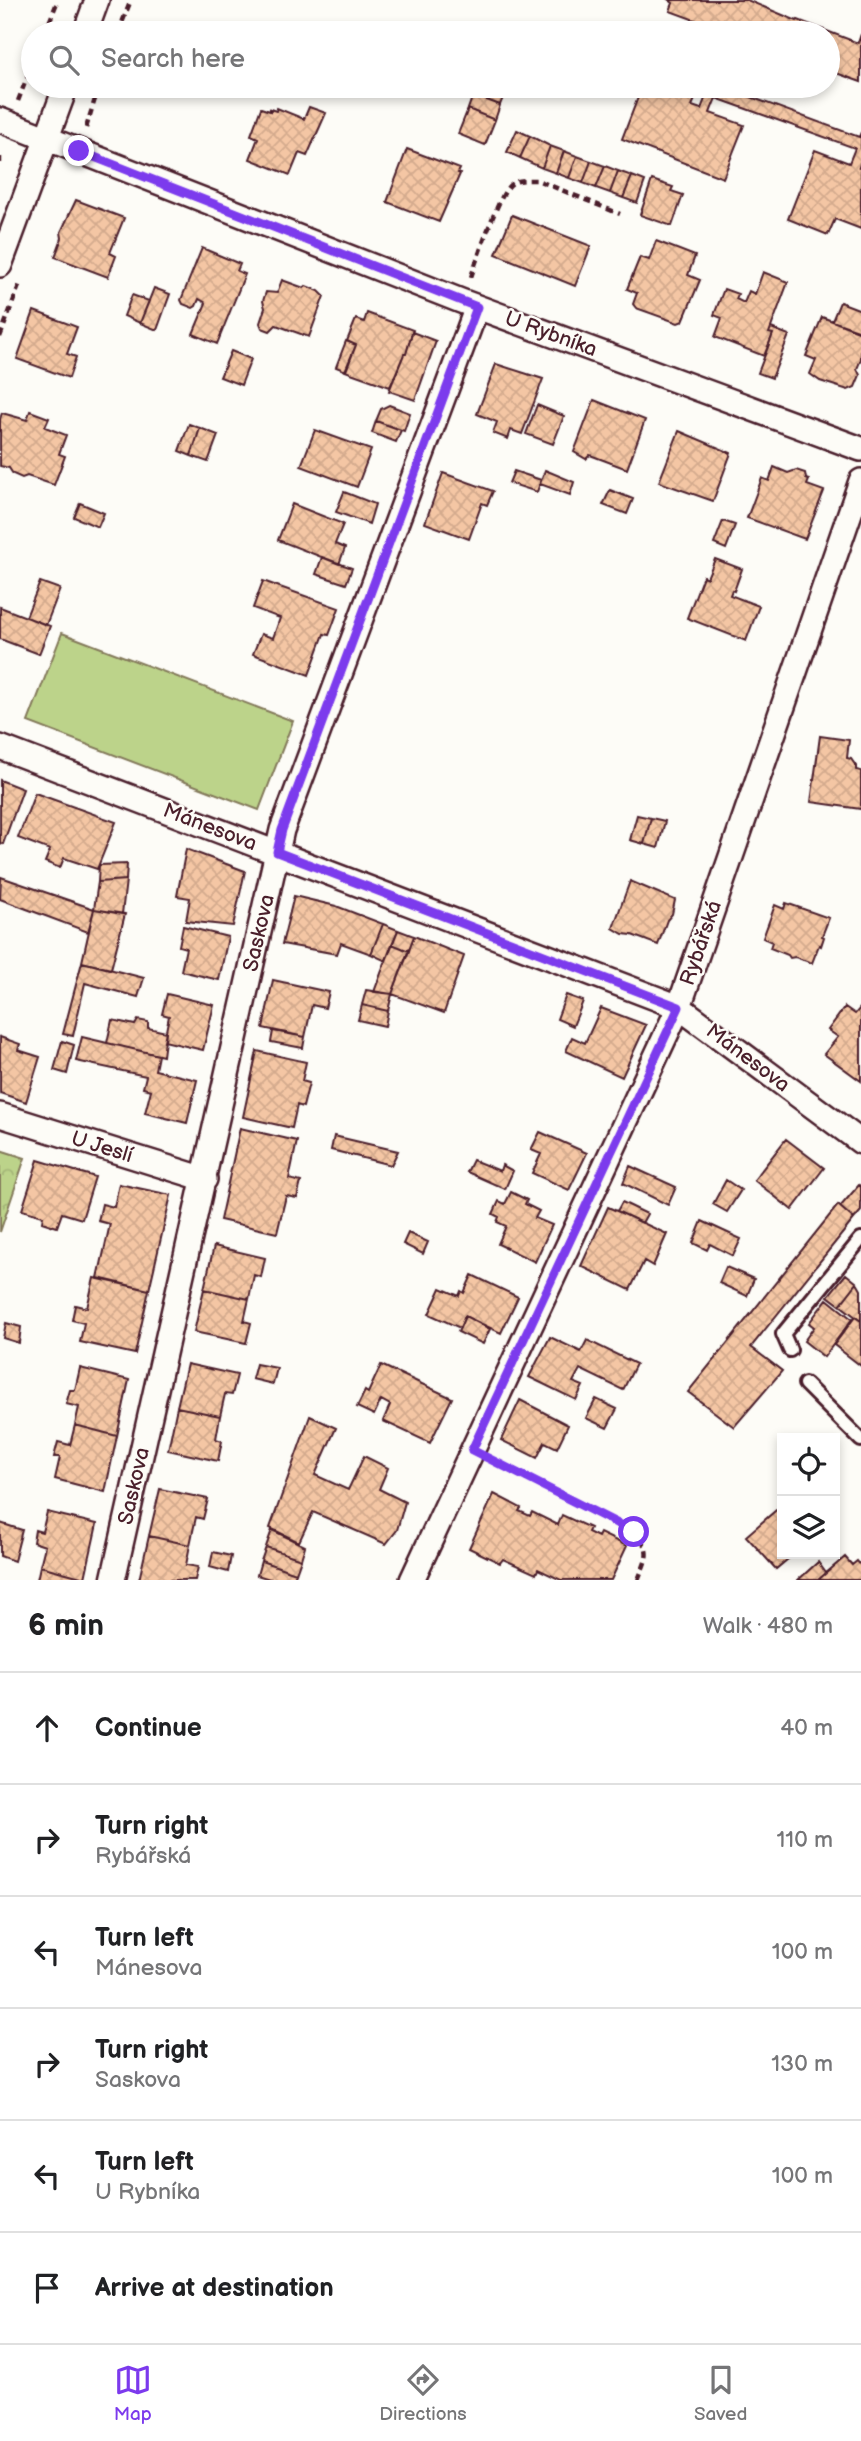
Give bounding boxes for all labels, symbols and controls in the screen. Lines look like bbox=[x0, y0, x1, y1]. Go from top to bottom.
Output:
search box bbox=[21, 21, 840, 98]
icon: search bbox=[45, 41, 83, 79]
text: Search here bbox=[101, 44, 245, 75]
route end bbox=[63, 135, 94, 166]
street label: U Rybníka bbox=[502, 306, 600, 362]
street label: Mánesova bbox=[160, 798, 260, 856]
street label: Saskova bbox=[238, 892, 280, 974]
street label: Rybářská bbox=[675, 897, 727, 989]
street label: Mánesova bbox=[701, 1018, 795, 1098]
street label: U Jeslí bbox=[68, 1126, 137, 1168]
map controls bbox=[777, 1433, 840, 1559]
button: locate bbox=[777, 1433, 840, 1496]
street label: Saskova bbox=[113, 1445, 155, 1527]
button: layers bbox=[777, 1496, 840, 1559]
route start bbox=[618, 1516, 649, 1547]
text: 6 min bbox=[28, 1608, 104, 1644]
text: Walk · 480 m bbox=[703, 1612, 833, 1640]
icon: ahead bbox=[28, 1709, 66, 1747]
text: Continue bbox=[95, 1713, 202, 1744]
text: 40 m bbox=[780, 1714, 833, 1742]
text: Turn right bbox=[95, 1811, 208, 1842]
icon: right bbox=[28, 1821, 66, 1859]
text: 110 m bbox=[776, 1826, 833, 1854]
text: Rybářská bbox=[95, 1842, 191, 1870]
text: Turn left bbox=[95, 1923, 194, 1954]
icon: left bbox=[28, 1933, 66, 1971]
text: 100 m bbox=[772, 1938, 833, 1966]
text: Mánesova bbox=[95, 1954, 203, 1982]
text: Turn right bbox=[95, 2035, 208, 2066]
icon: right bbox=[28, 2045, 66, 2083]
text: 130 m bbox=[771, 2050, 833, 2078]
text: Saskova bbox=[95, 2066, 181, 2094]
text: Turn left bbox=[95, 2147, 194, 2178]
icon: left bbox=[28, 2157, 66, 2195]
text: 100 m bbox=[772, 2162, 833, 2190]
text: U Rybníka bbox=[95, 2178, 200, 2206]
icon: arrive bbox=[28, 2269, 66, 2307]
text: Arrive at destination bbox=[95, 2273, 334, 2304]
tab: Map bbox=[114, 2361, 152, 2426]
tab: Directions bbox=[379, 2361, 467, 2426]
tab: Saved bbox=[694, 2361, 747, 2426]

